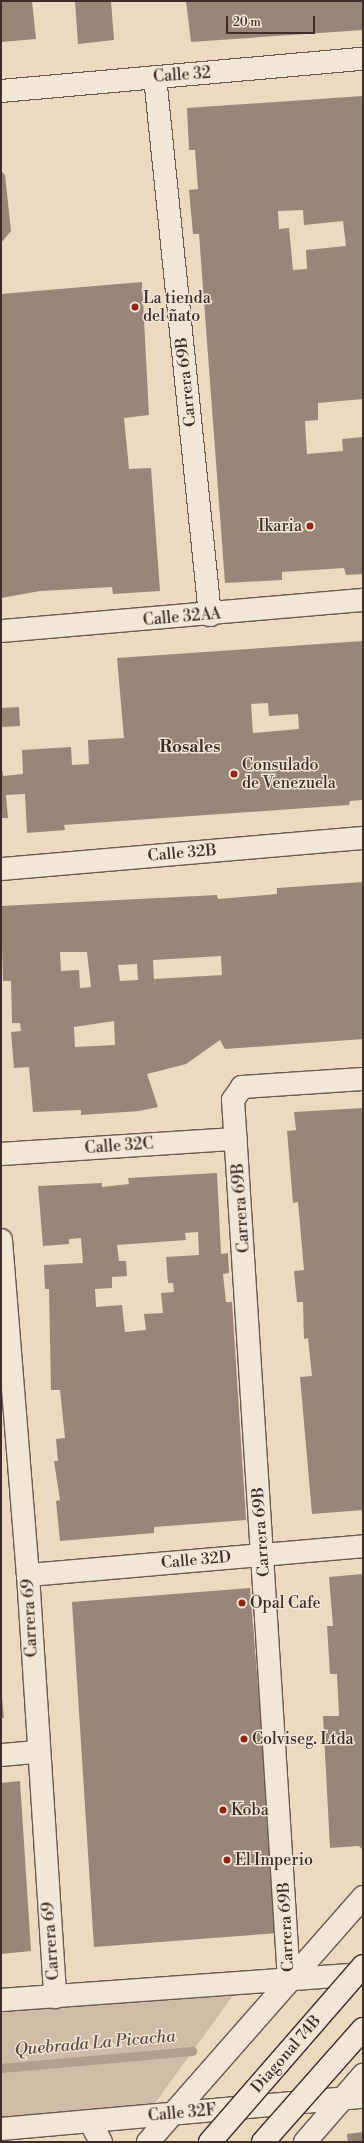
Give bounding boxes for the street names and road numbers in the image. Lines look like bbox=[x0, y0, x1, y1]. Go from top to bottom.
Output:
street label: Calle 32 bbox=[152, 63, 212, 87]
street label: Carrera 69B bbox=[172, 336, 200, 428]
street label: Calle 32AA bbox=[142, 604, 222, 630]
street label: Calle 32B bbox=[147, 840, 217, 866]
street label: Calle 32C bbox=[84, 1134, 154, 1158]
street label: Carrera 69B bbox=[228, 1162, 254, 1254]
street label: Carrera 69B bbox=[248, 1486, 274, 1578]
street label: Calle 32D bbox=[160, 1547, 232, 1573]
street label: Carrera 69 bbox=[18, 1578, 42, 1658]
street label: Carrera 69B bbox=[274, 1882, 298, 1972]
street label: Carrera 69 bbox=[39, 1901, 63, 1981]
street label: Diagonal 74B bbox=[247, 2011, 325, 2097]
street label: Calle 32F bbox=[147, 2100, 217, 2126]

